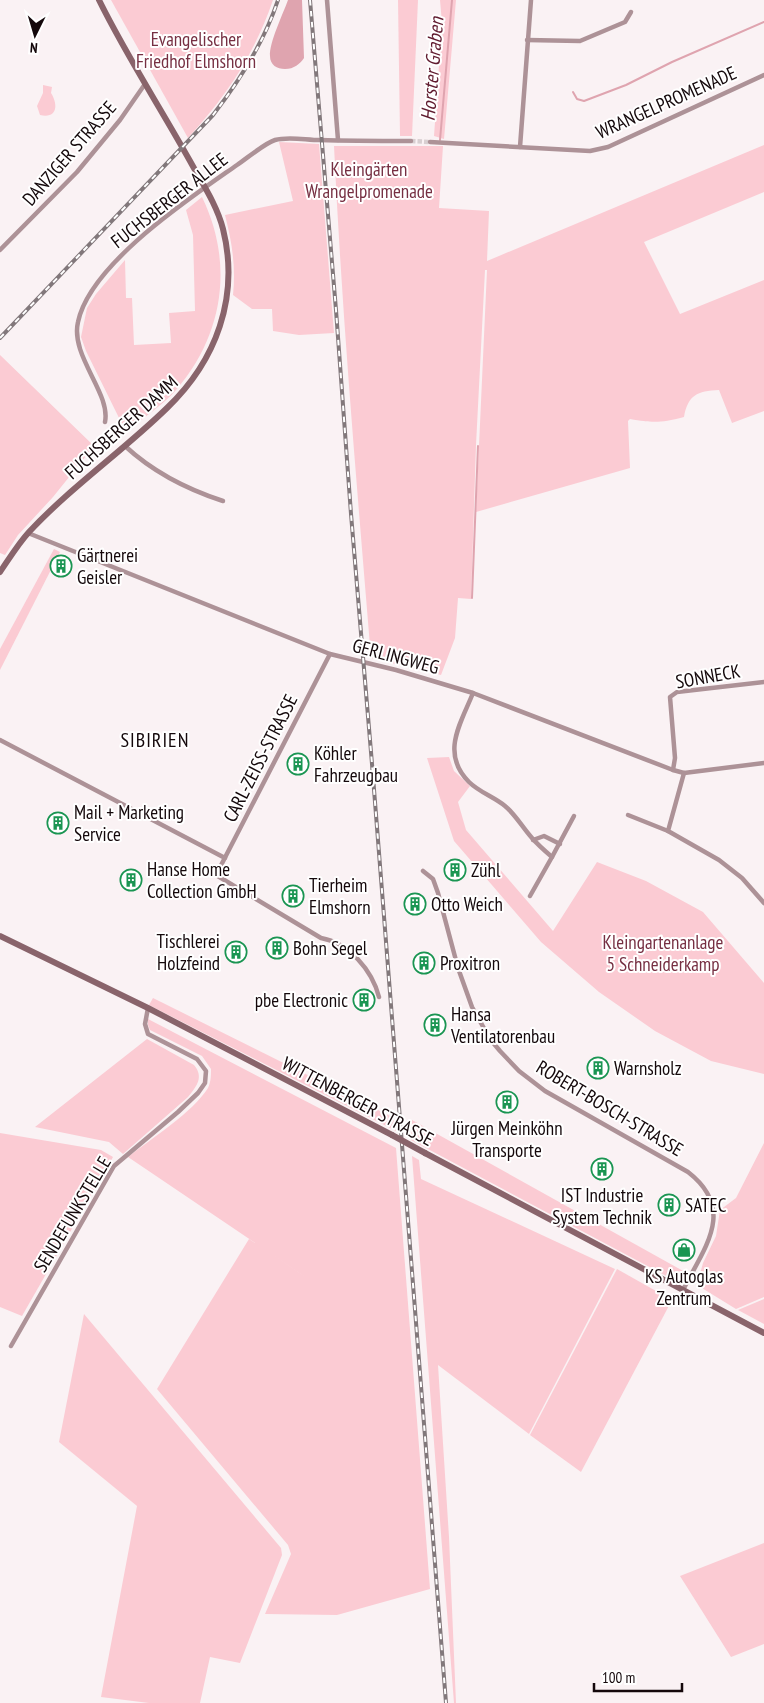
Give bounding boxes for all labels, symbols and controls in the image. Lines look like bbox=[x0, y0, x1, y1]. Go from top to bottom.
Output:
north arrow bbox=[10, 10, 60, 60]
water label: Horster Graben bbox=[415, 15, 450, 122]
park label: Evangelischer Friedhof Elmshorn bbox=[136, 27, 256, 73]
text: N bbox=[29, 39, 38, 57]
street label: WRANGELPROMENADE bbox=[592, 60, 740, 144]
street label: DANZIGER STRASSE bbox=[17, 96, 121, 210]
street label: FUCHSBERGER ALLEE bbox=[106, 147, 232, 253]
park label: Kleingärten Wrangelpromenade bbox=[305, 157, 433, 203]
street label: FUCHSBERGER DAMM bbox=[60, 370, 182, 484]
place label: Gärtnerei Geisler bbox=[77, 543, 138, 589]
building icon: Gärtnerei Geisler bbox=[49, 554, 73, 578]
street label: GERLINGWEG bbox=[350, 633, 442, 679]
street label: SONNECK bbox=[674, 659, 742, 693]
street label: CARL-ZEISS-STRASSE bbox=[218, 690, 302, 826]
district label: SIBIRIEN bbox=[121, 727, 189, 753]
place label: Köhler Fahrzeugbau bbox=[314, 741, 398, 787]
building icon: Köhler Fahrzeugbau bbox=[286, 752, 310, 776]
place label: Mail + Marketing Service bbox=[74, 800, 184, 846]
building icon: Mail + Marketing Service bbox=[46, 811, 70, 835]
place label: Hanse Home Collection GmbH bbox=[147, 857, 257, 903]
building icon: Zühl bbox=[443, 858, 467, 882]
place label: Zühl bbox=[471, 858, 501, 882]
building icon: Hanse Home Collection GmbH bbox=[119, 868, 143, 892]
place label: Tierheim Elmshorn bbox=[309, 873, 370, 919]
building icon: Tierheim Elmshorn bbox=[281, 884, 305, 908]
building icon: Otto Weich bbox=[403, 892, 427, 916]
place label: Otto Weich bbox=[431, 892, 503, 916]
place label: Tischlerei Holzfeind bbox=[156, 929, 220, 975]
park label: Kleingartenanlage 5 Schneiderkamp bbox=[603, 930, 724, 976]
building icon: Bohn Segel bbox=[265, 936, 289, 960]
place label: Bohn Segel bbox=[293, 936, 368, 960]
building icon: Tischlerei Holzfeind bbox=[224, 940, 248, 964]
building icon: Proxitron bbox=[412, 951, 436, 975]
place label: Proxitron bbox=[440, 951, 500, 975]
place label: pbe Electronic bbox=[255, 988, 348, 1012]
building icon: pbe Electronic bbox=[352, 988, 376, 1012]
place label: Hansa Ventilatorenbau bbox=[450, 1002, 555, 1048]
building icon: Hansa Ventilatorenbau bbox=[423, 1013, 447, 1037]
street label: WITTENBERGER STRASSE bbox=[278, 1051, 438, 1151]
street label: ROBERT-BOSCH-STRASSE bbox=[532, 1055, 688, 1161]
building icon: Warnsholz bbox=[586, 1056, 610, 1080]
place label: Warnsholz bbox=[614, 1056, 682, 1080]
building icon: Jürgen Meinköhn Transporte bbox=[495, 1090, 519, 1114]
place label: Jürgen Meinköhn Transporte bbox=[451, 1116, 562, 1162]
street label: SENDEFUNKSTELLE bbox=[28, 1152, 116, 1276]
building icon: IST Industrie System Technik bbox=[590, 1157, 614, 1181]
place label: IST Industrie System Technik bbox=[552, 1183, 652, 1229]
building icon: SATEC bbox=[657, 1193, 681, 1217]
place label: SATEC bbox=[685, 1193, 727, 1217]
shop icon: KS Autoglas Zentrum bbox=[672, 1238, 696, 1262]
place label: KS Autoglas Zentrum bbox=[645, 1264, 723, 1310]
scale bar bbox=[594, 1660, 682, 1692]
text: 100 m bbox=[602, 1668, 635, 1687]

